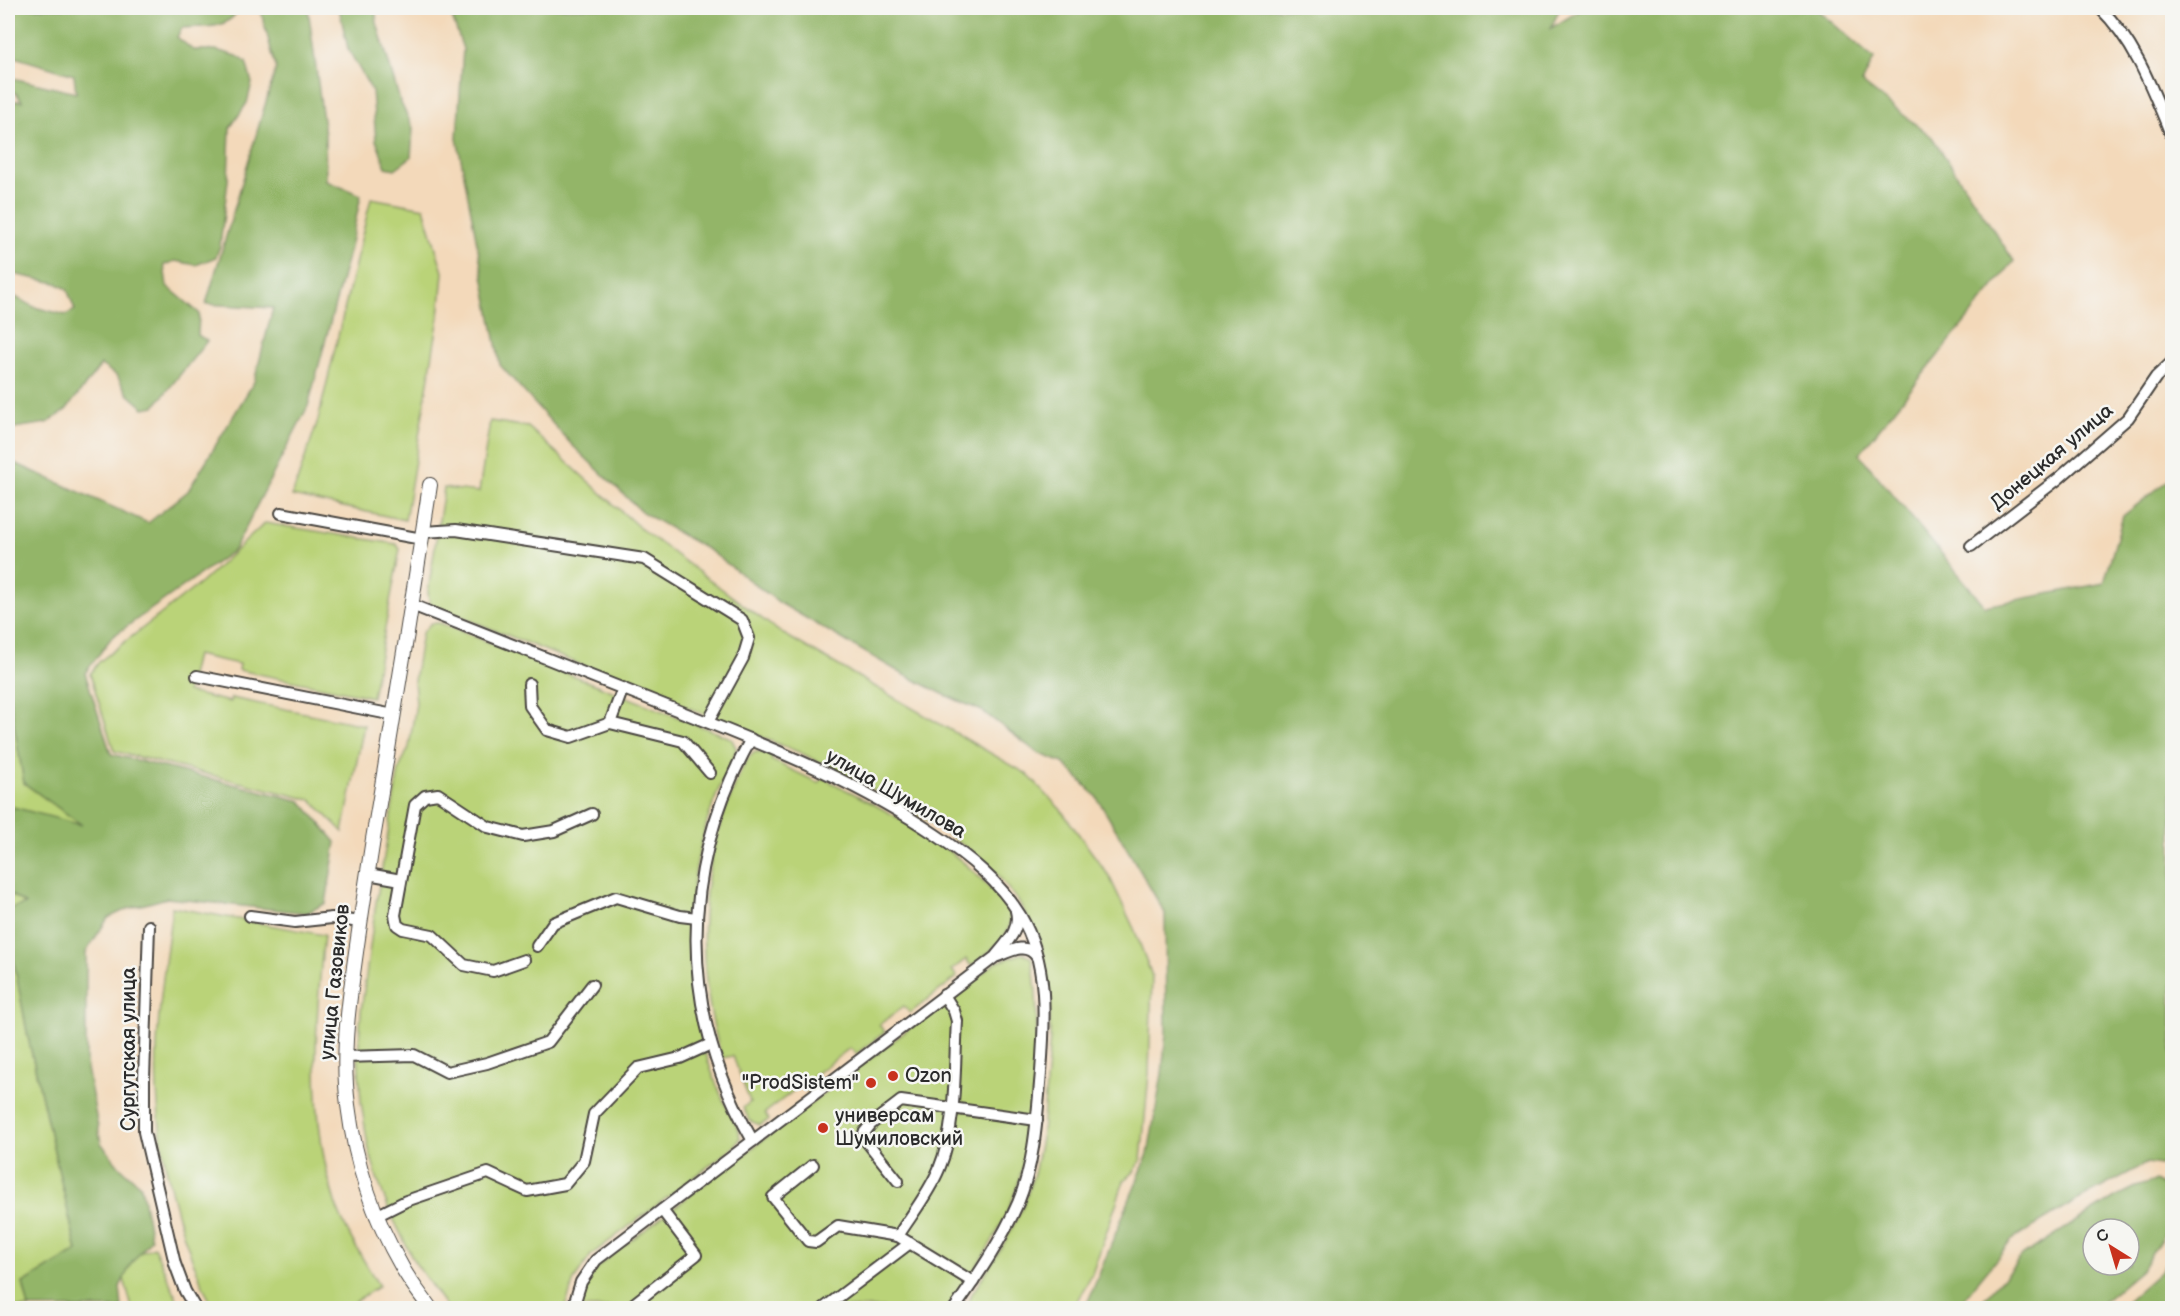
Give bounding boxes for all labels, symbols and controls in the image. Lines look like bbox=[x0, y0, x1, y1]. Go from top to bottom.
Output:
street label: Донецкая улица bbox=[1986, 399, 2118, 515]
street label: улица Шумилова bbox=[822, 744, 970, 844]
street label: улица Газовиков bbox=[315, 902, 355, 1061]
street label: Сургутская улица bbox=[117, 967, 141, 1131]
place label: Ozon bbox=[905, 1064, 952, 1088]
marker: Ozon bbox=[886, 1069, 900, 1083]
place label: "ProdSistem" bbox=[742, 1071, 859, 1095]
marker: "ProdSistem" bbox=[864, 1076, 878, 1090]
place label: универсам Шумиловский bbox=[835, 1104, 963, 1151]
marker: универсам Шумиловский bbox=[816, 1121, 830, 1135]
north arrow bbox=[2081, 1217, 2141, 1277]
text: С bbox=[2093, 1225, 2113, 1247]

